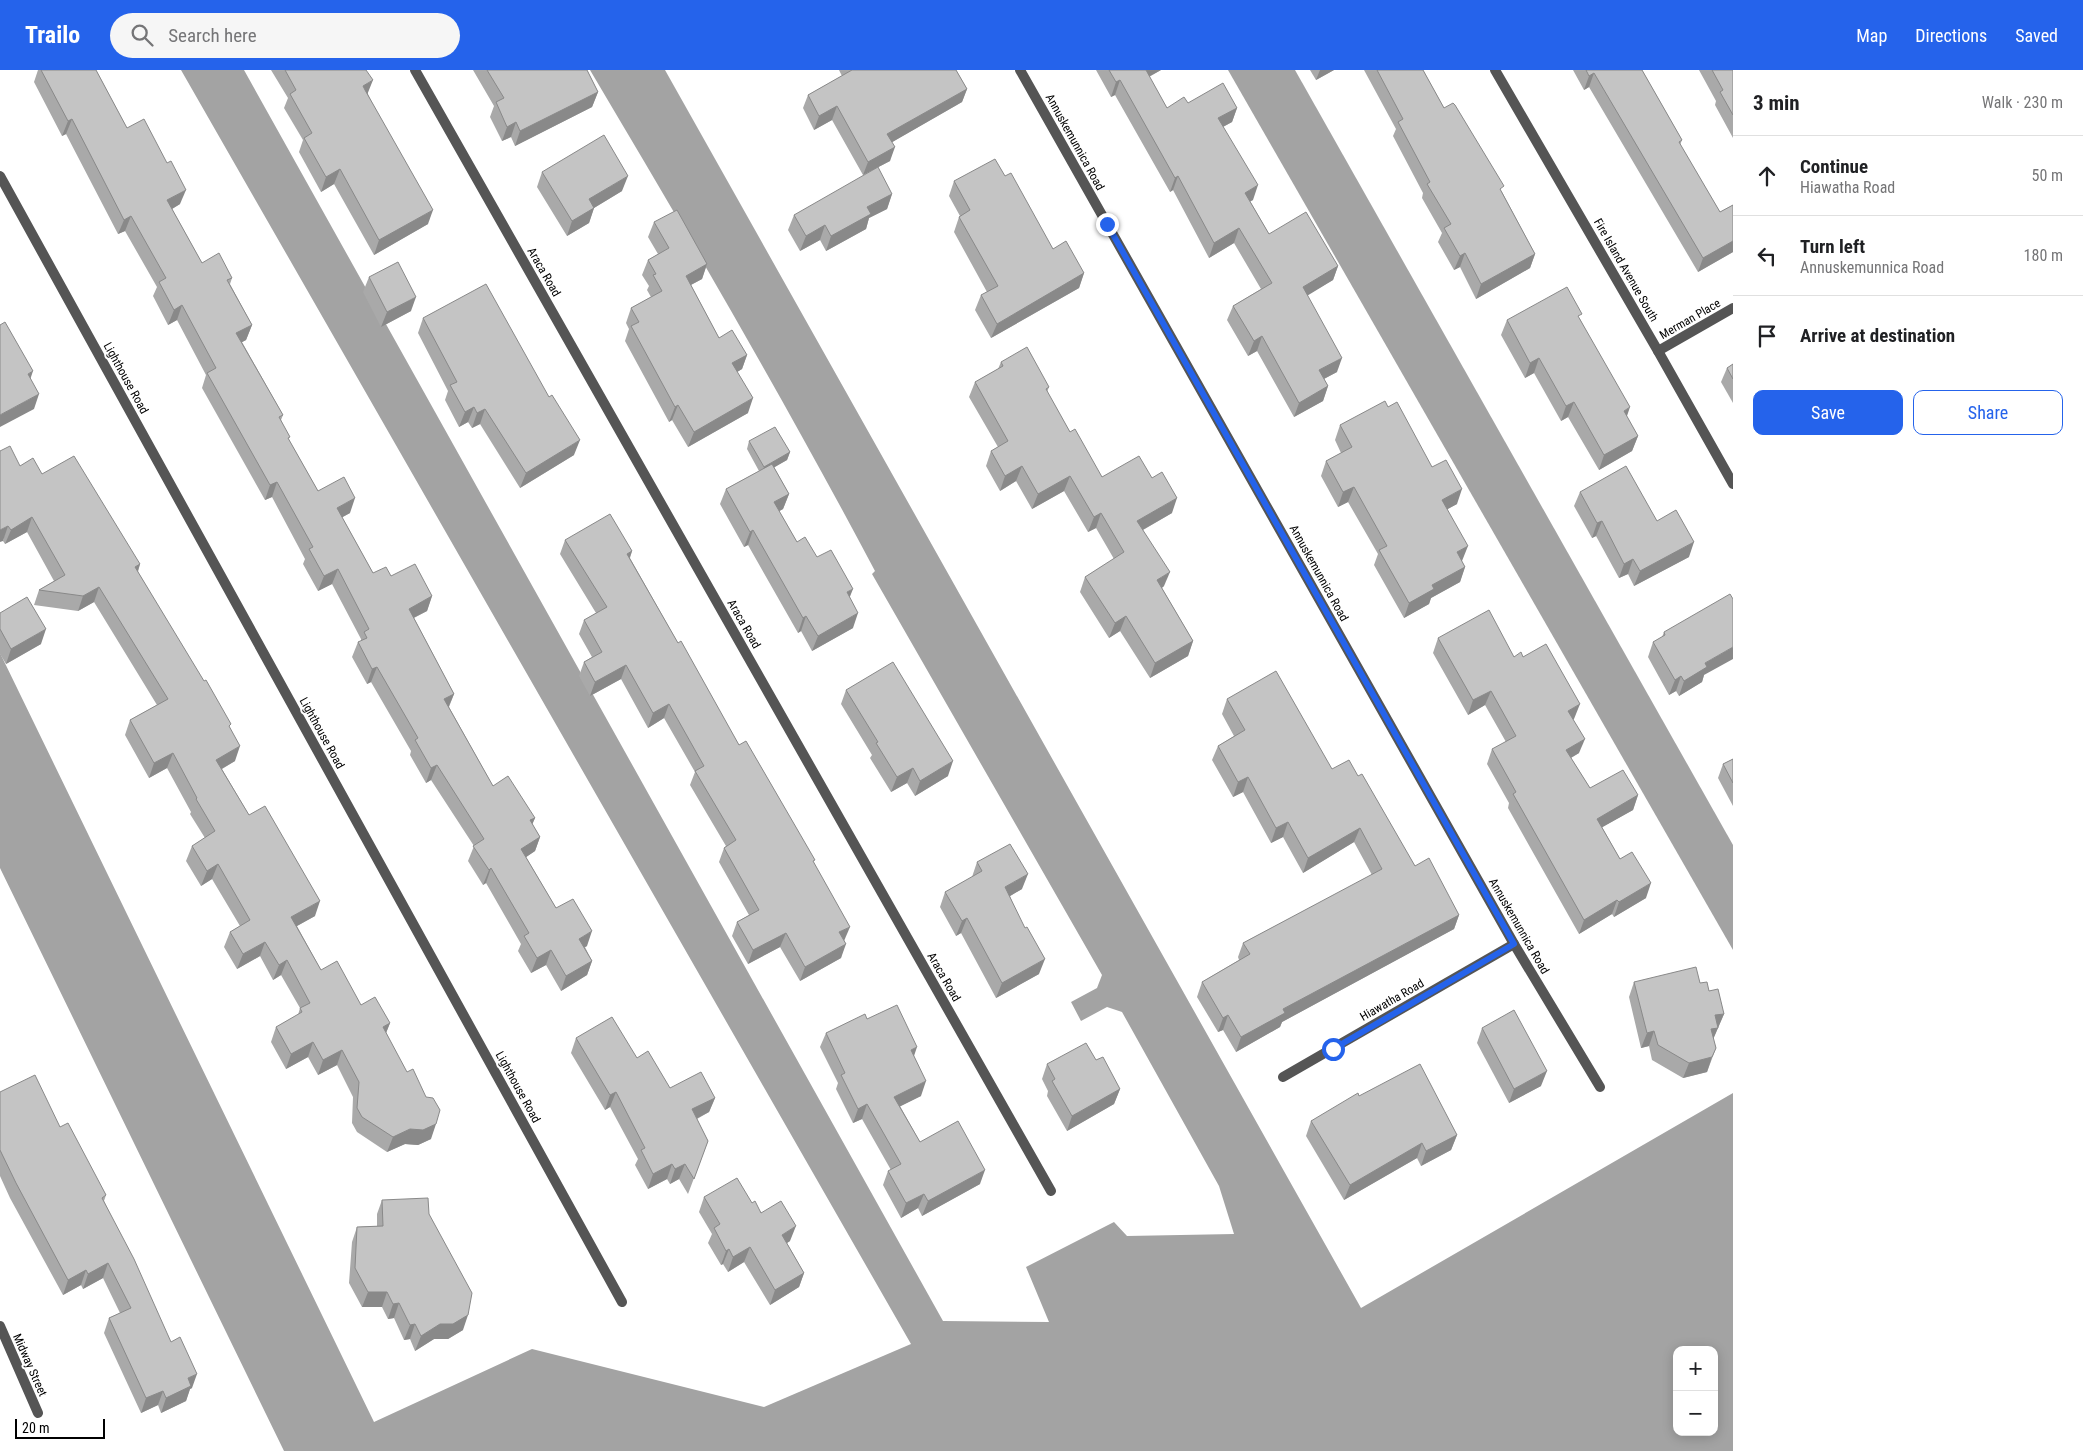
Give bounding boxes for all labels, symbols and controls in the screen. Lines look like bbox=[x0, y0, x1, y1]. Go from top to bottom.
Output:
search box bbox=[110, 13, 460, 58]
text: Trailo bbox=[25, 21, 80, 49]
icon: search bbox=[128, 21, 156, 49]
text: Search here bbox=[168, 24, 257, 47]
text: Map bbox=[1856, 25, 1887, 46]
text: Directions bbox=[1915, 25, 1987, 46]
text: Saved bbox=[2015, 25, 2058, 46]
street label: Annuskemunnica Road bbox=[1043, 91, 1107, 193]
text: 3 min bbox=[1753, 91, 1800, 115]
text: Walk · 230 m bbox=[1982, 93, 2063, 112]
text: Continue bbox=[1800, 155, 1868, 178]
icon: ahead bbox=[1753, 162, 1781, 190]
text: 50 m bbox=[2031, 166, 2063, 185]
text: Hiawatha Road bbox=[1800, 178, 1895, 197]
route end bbox=[1096, 213, 1119, 236]
street label: Fire Island Avenue South bbox=[1591, 216, 1661, 324]
text: Turn left bbox=[1800, 235, 1865, 258]
icon: left bbox=[1753, 242, 1781, 270]
street label: Araca Road bbox=[524, 245, 564, 299]
text: 180 m bbox=[2024, 246, 2063, 265]
text: Annuskemunnica Road bbox=[1800, 258, 1944, 277]
street label: Merman Place bbox=[1657, 296, 1723, 342]
icon: arrive bbox=[1753, 322, 1781, 350]
text: Arrive at destination bbox=[1800, 324, 1955, 347]
street label: Lighthouse Road bbox=[101, 340, 151, 416]
button: Save bbox=[1753, 390, 1903, 435]
button: Share bbox=[1913, 390, 2063, 435]
street label: Annuskemunnica Road bbox=[1287, 522, 1351, 624]
street label: Araca Road bbox=[724, 597, 764, 651]
street label: Lighthouse Road bbox=[297, 695, 347, 771]
street label: Annuskemunnica Road bbox=[1486, 876, 1552, 976]
street label: Araca Road bbox=[924, 950, 964, 1004]
street label: Hiawatha Road bbox=[1358, 976, 1426, 1024]
route start bbox=[1322, 1038, 1345, 1061]
street label: Lighthouse Road bbox=[493, 1049, 543, 1125]
street label: Midway Street bbox=[10, 1331, 50, 1399]
map controls bbox=[1673, 1346, 1718, 1436]
button: + bbox=[1673, 1346, 1718, 1391]
button: − bbox=[1673, 1391, 1718, 1436]
scale bar bbox=[15, 1416, 105, 1439]
text: 20 m bbox=[22, 1420, 50, 1436]

